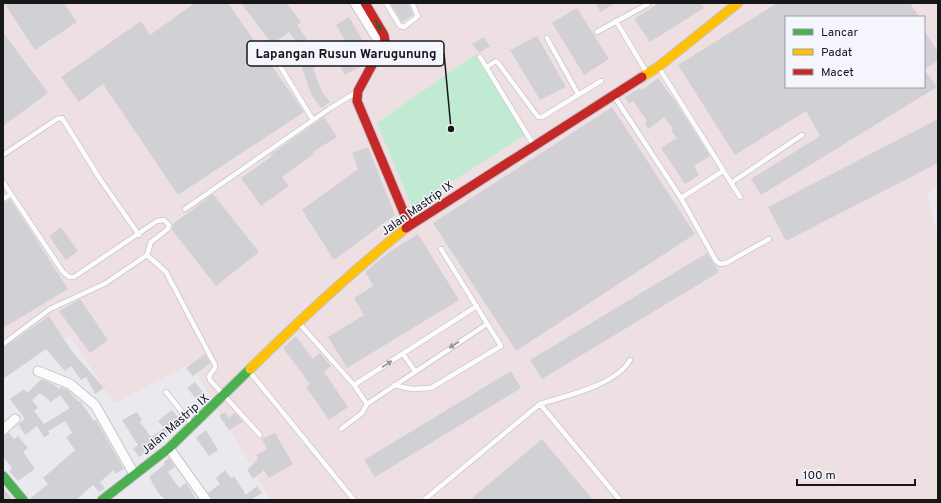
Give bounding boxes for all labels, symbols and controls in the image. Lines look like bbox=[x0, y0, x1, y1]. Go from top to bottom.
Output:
legend bbox=[785, 16, 925, 88]
one-way arrow bbox=[374, 20, 382, 30]
text: Lancar bbox=[821, 25, 858, 41]
callout: Lapangan Rusun Warugunung bbox=[247, 41, 444, 66]
text: Padat bbox=[821, 45, 852, 61]
text: Lapangan Rusun Warugunung bbox=[255, 47, 437, 63]
text: Macet bbox=[821, 65, 854, 81]
street label: Jalan Mastrip IX bbox=[378, 178, 457, 240]
one-way arrow bbox=[449, 341, 460, 349]
one-way arrow bbox=[381, 361, 393, 368]
street label: Jalan Mastrip IX bbox=[138, 391, 213, 459]
scale bar bbox=[797, 461, 915, 487]
text: 100 m bbox=[803, 468, 836, 484]

